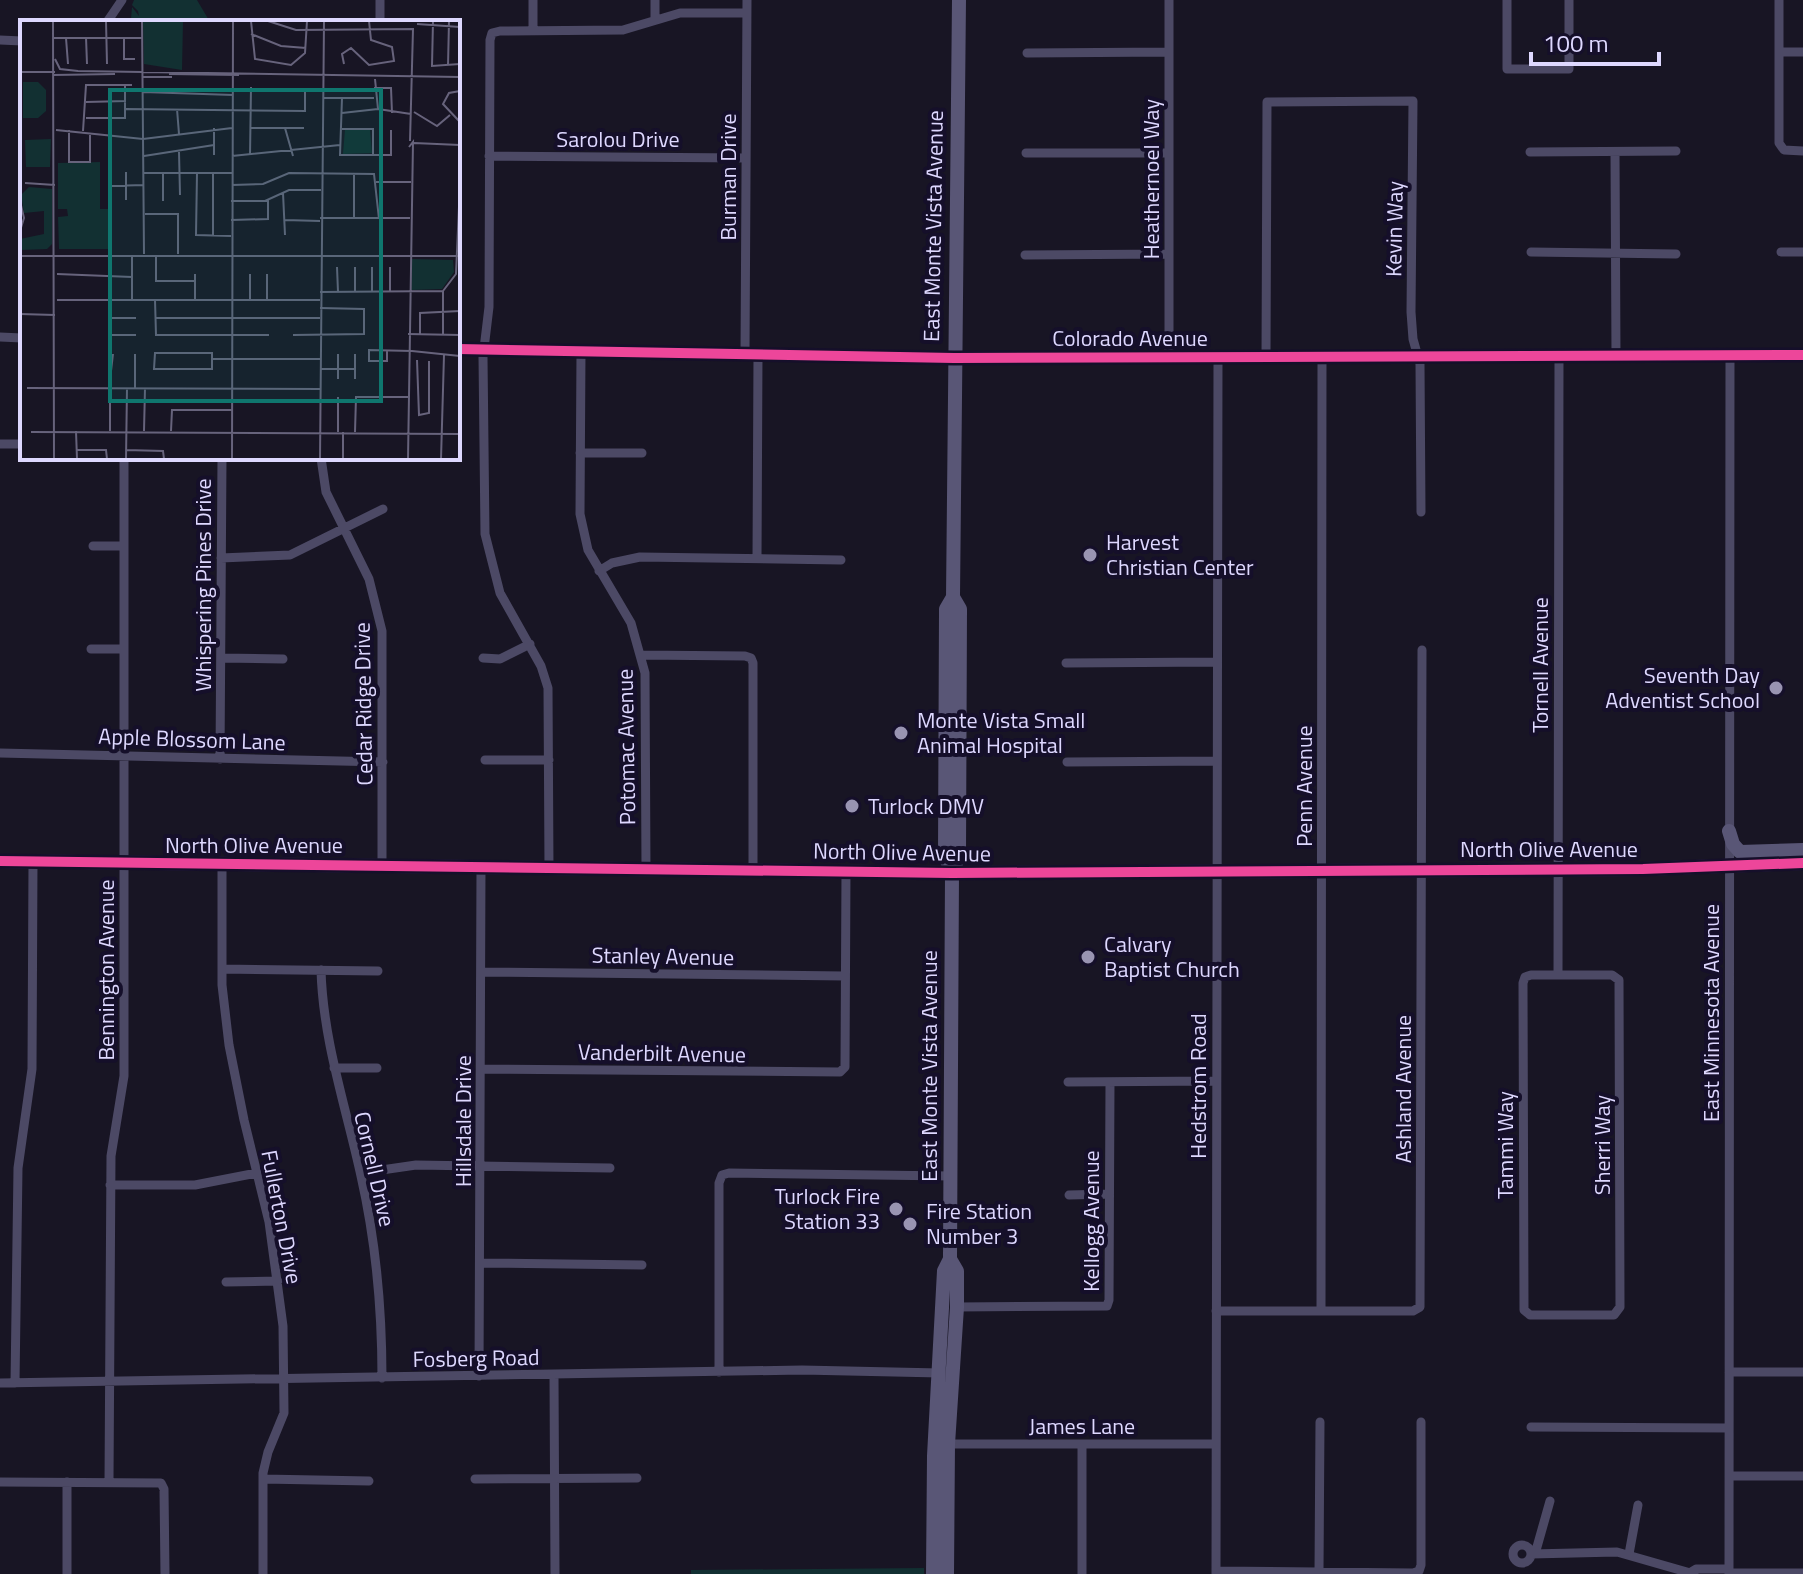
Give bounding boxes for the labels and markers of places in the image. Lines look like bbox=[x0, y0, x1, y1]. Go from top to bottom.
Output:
place label: Harvest Christian Center bbox=[1106, 525, 1254, 584]
marker: Harvest Christian Center bbox=[1081, 546, 1099, 564]
place label: Seventh Day Adventist School bbox=[1605, 658, 1760, 717]
marker: Seventh Day Adventist School bbox=[1767, 679, 1785, 697]
place label: Monte Vista Small Animal Hospital bbox=[917, 703, 1085, 762]
marker: Monte Vista Small Animal Hospital bbox=[892, 724, 910, 742]
place label: Turlock DMV bbox=[868, 789, 984, 823]
marker: Turlock DMV bbox=[843, 797, 861, 815]
place label: Calvary Baptist Church bbox=[1104, 927, 1240, 986]
marker: Calvary Baptist Church bbox=[1079, 948, 1097, 966]
place label: Turlock Fire Station 33 bbox=[774, 1179, 880, 1238]
place label: Fire Station Number 3 bbox=[926, 1194, 1032, 1253]
marker: Turlock Fire Station 33 bbox=[887, 1200, 905, 1218]
marker: Fire Station Number 3 bbox=[901, 1215, 919, 1233]

